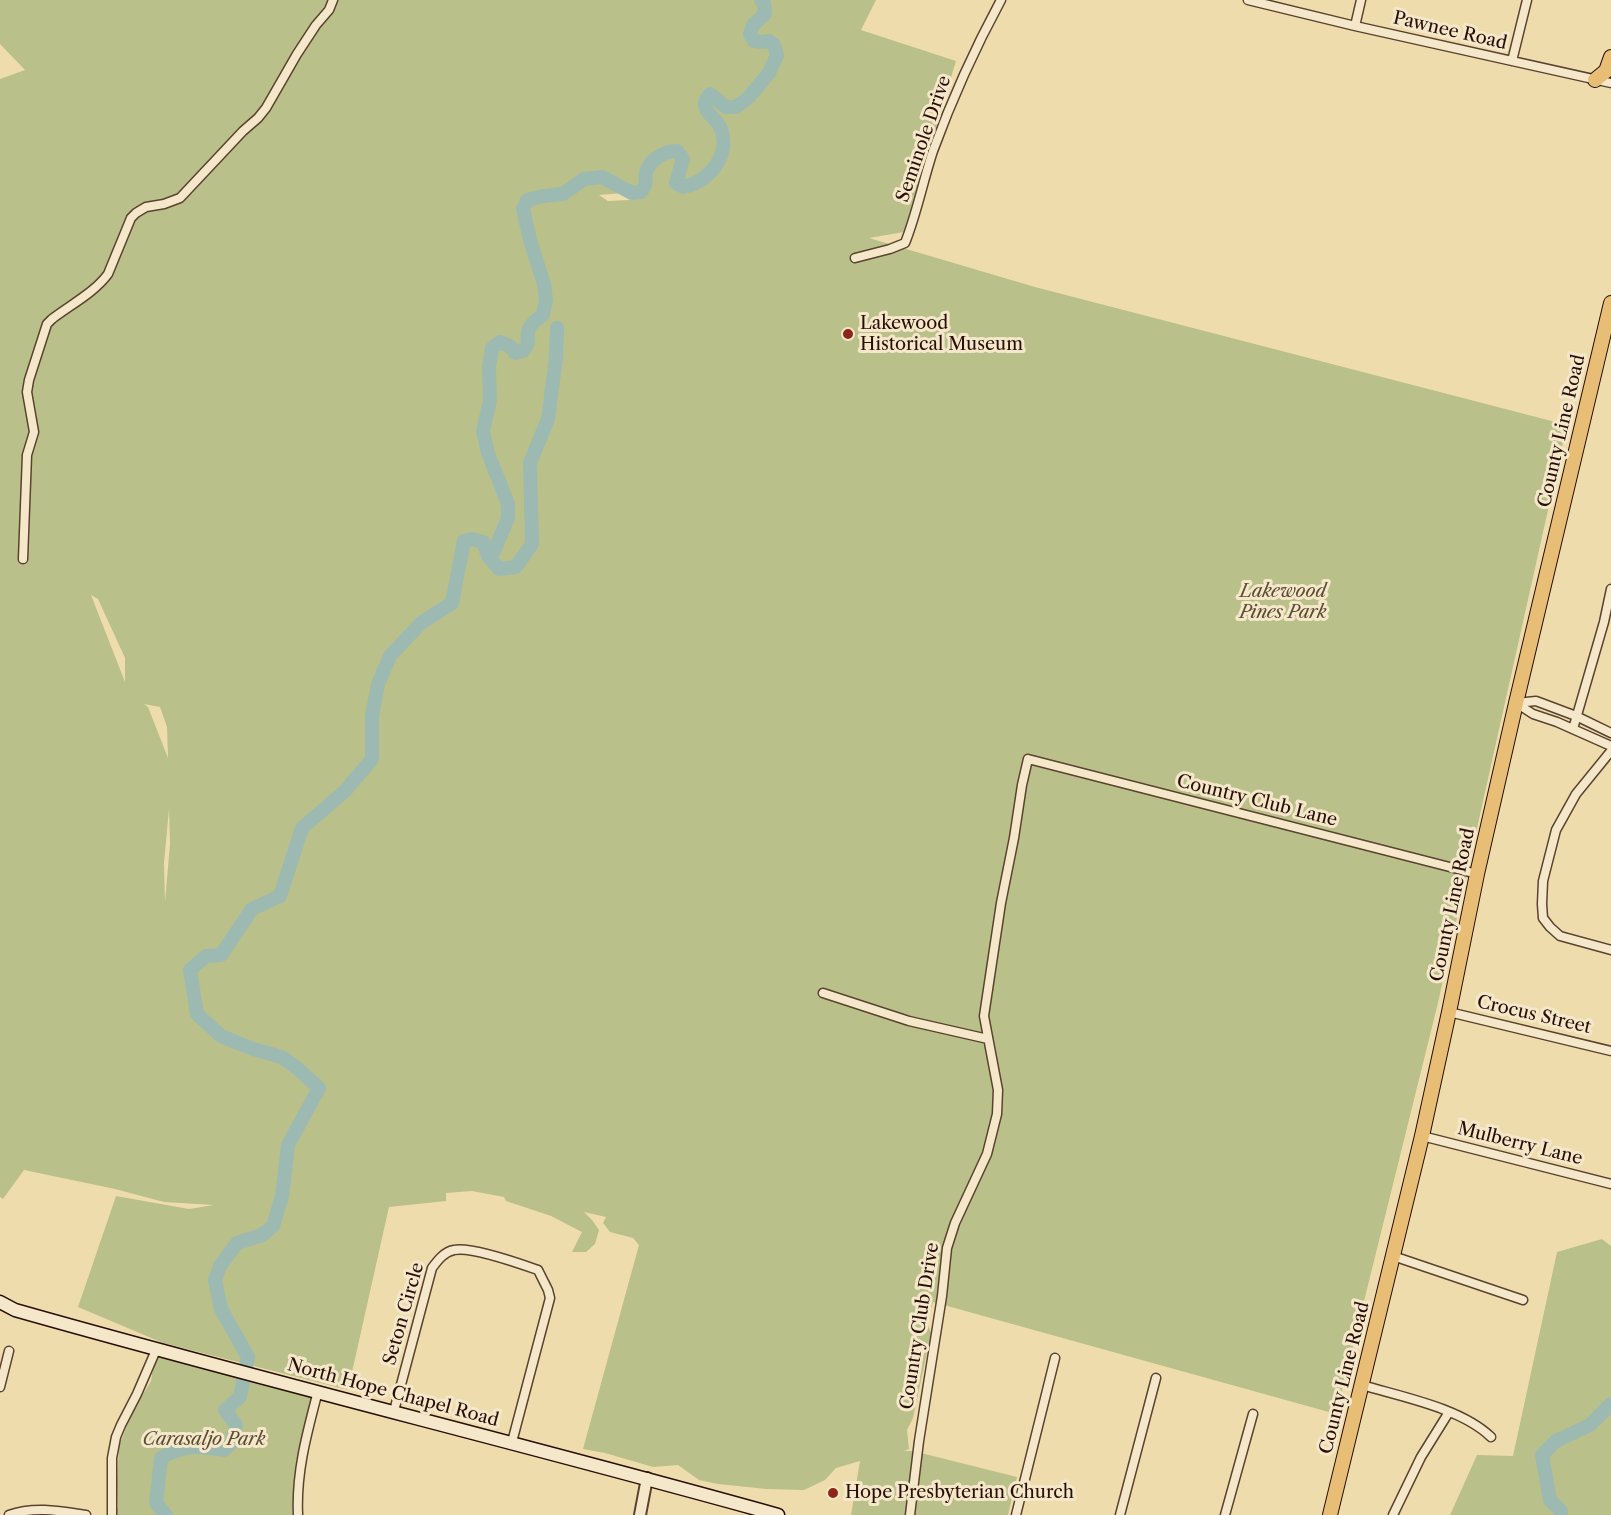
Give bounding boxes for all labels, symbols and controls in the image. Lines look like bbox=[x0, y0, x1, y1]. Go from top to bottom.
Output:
street label: Pawnee Road bbox=[1391, 7, 1509, 55]
street label: Seminole Drive bbox=[892, 73, 956, 205]
place label: Lakewood Historical Museum bbox=[860, 313, 1023, 356]
marker: Lakewood Historical Museum bbox=[841, 327, 855, 341]
street label: County Line Road bbox=[1534, 352, 1590, 510]
park label: Lakewood Pines Park bbox=[1239, 581, 1327, 624]
street label: Country Club Lane bbox=[1175, 771, 1339, 831]
street label: County Line Road bbox=[1426, 826, 1480, 984]
street label: Crocus Street bbox=[1475, 991, 1593, 1039]
street label: Mulberry Lane bbox=[1455, 1118, 1585, 1170]
street label: Country Club Drive bbox=[896, 1241, 944, 1411]
street label: Seton Circle bbox=[379, 1260, 429, 1368]
street label: County Line Road bbox=[1316, 1300, 1374, 1456]
street label: North Hope Chapel Road bbox=[285, 1354, 501, 1432]
park label: Carasaljo Park bbox=[142, 1429, 266, 1451]
place label: Hope Presbyterian Church bbox=[845, 1482, 1074, 1504]
marker: Hope Presbyterian Church bbox=[826, 1486, 840, 1500]

